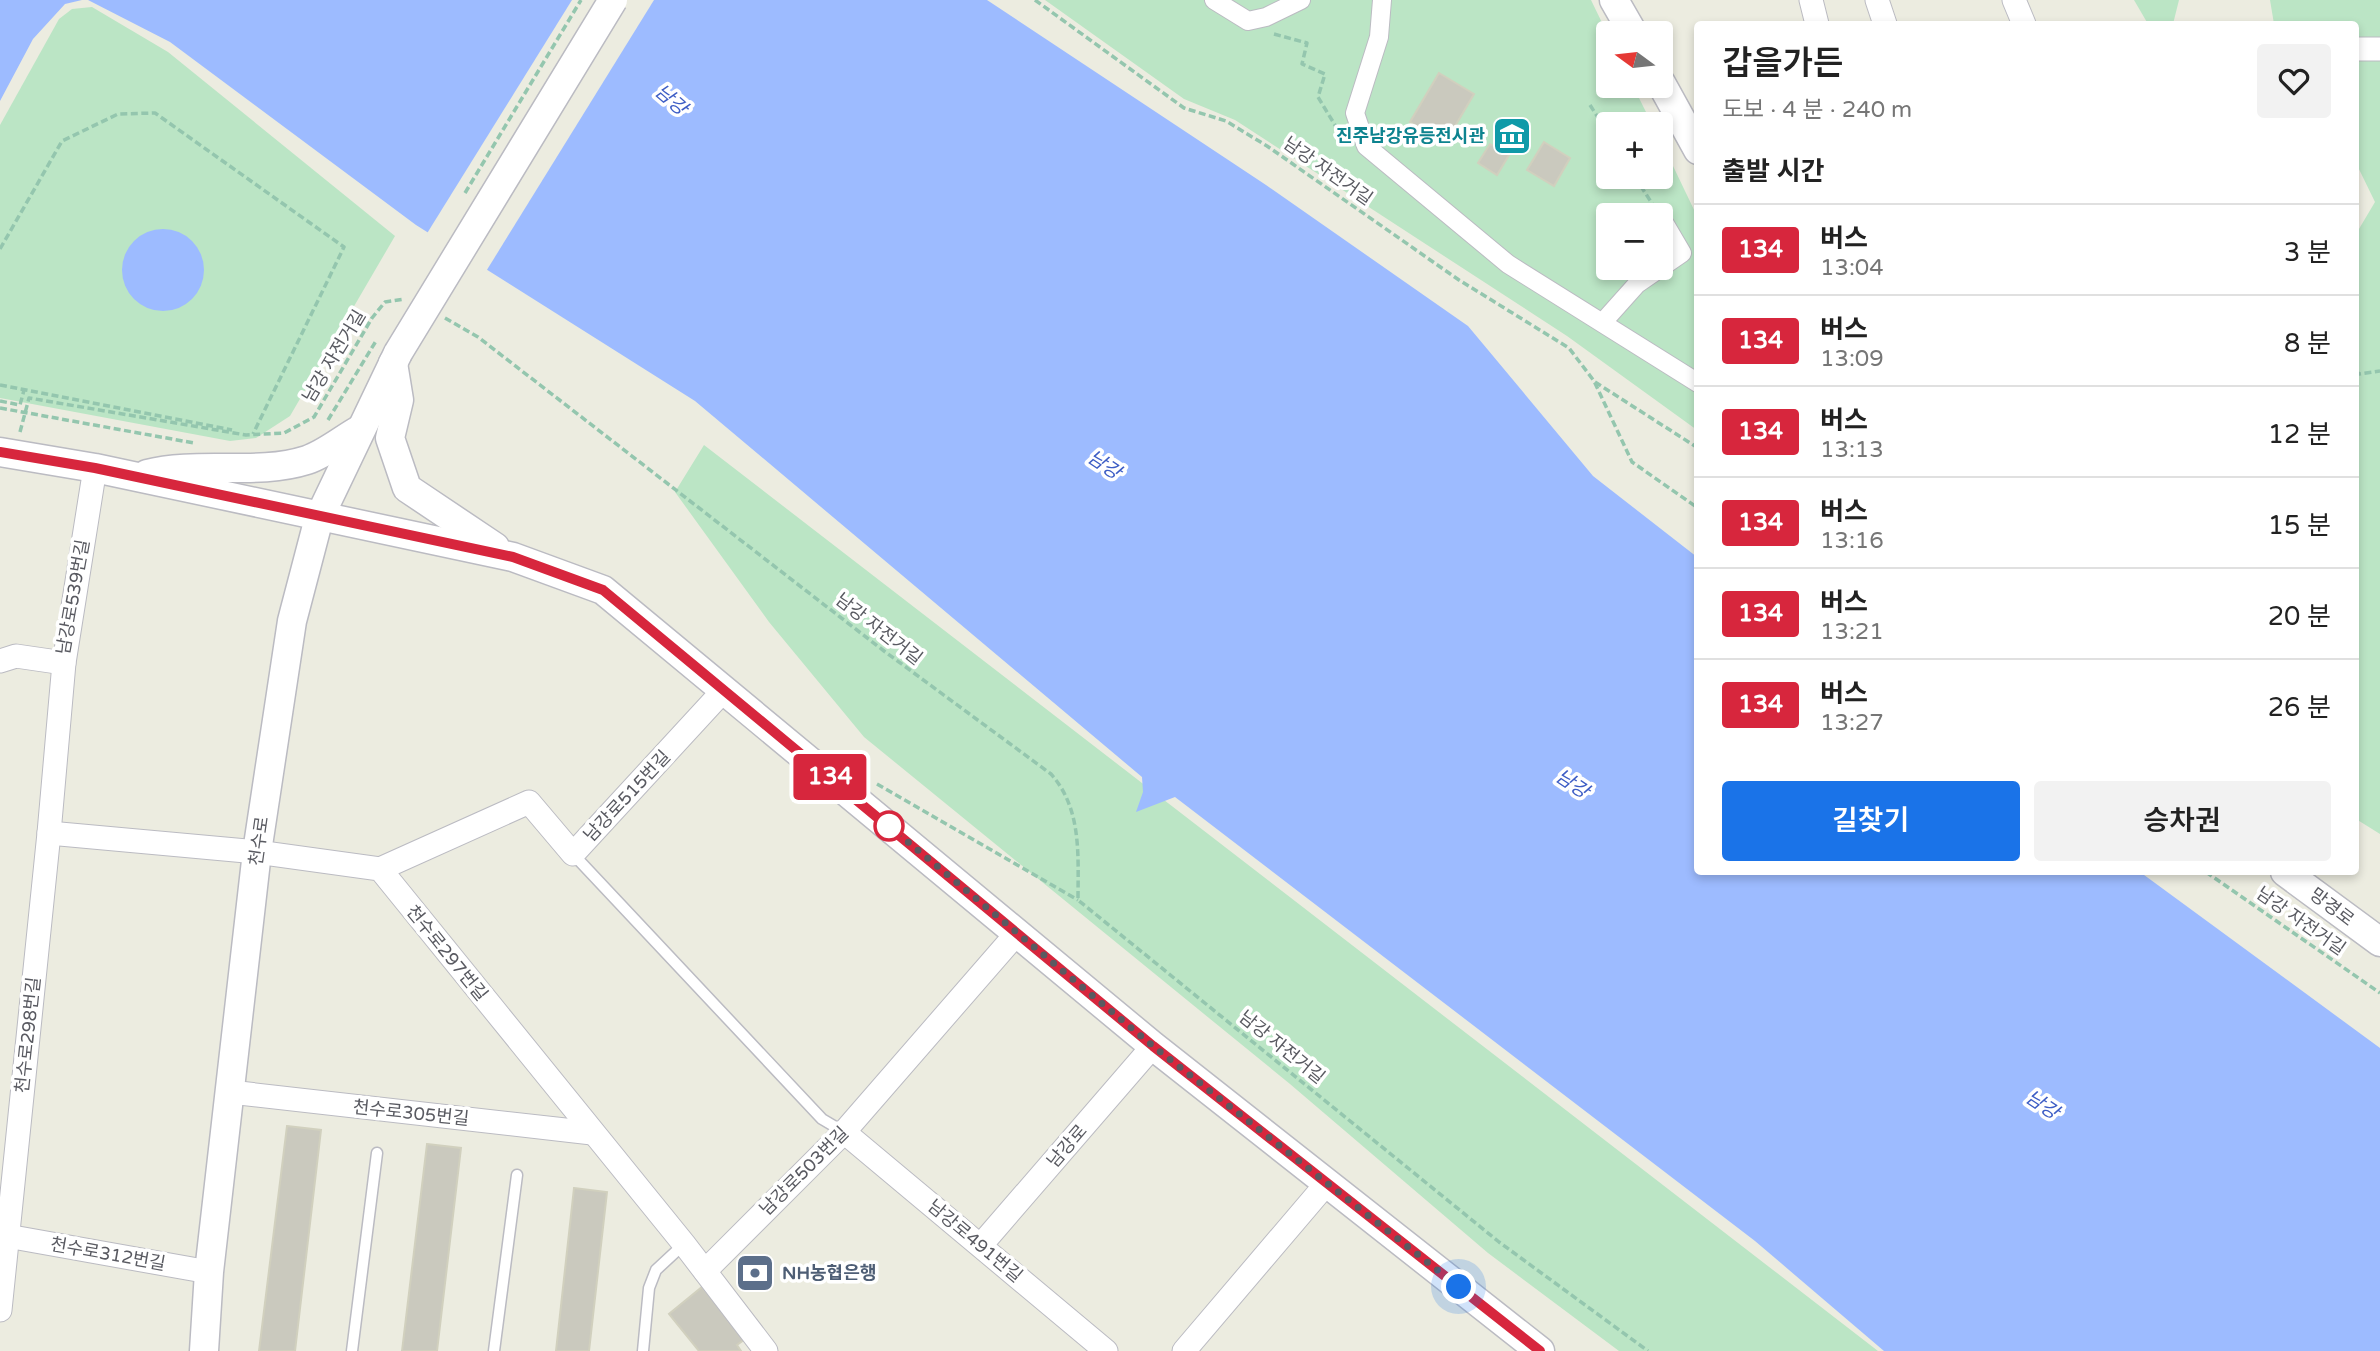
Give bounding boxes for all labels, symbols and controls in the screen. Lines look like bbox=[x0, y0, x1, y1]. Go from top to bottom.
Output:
north arrow bbox=[1596, 21, 1673, 98]
map controls bbox=[1596, 21, 1673, 280]
text: 갑을가든 bbox=[1722, 44, 1843, 83]
button: heart bbox=[2257, 44, 2331, 118]
water label: 남강 bbox=[651, 80, 693, 121]
text: 도보 · 4 분 · 240 m bbox=[1722, 96, 1912, 124]
button: + bbox=[1596, 112, 1673, 189]
museum icon: 진주남강유등전시관 bbox=[1491, 115, 1533, 157]
place label: 진주남강유등전시관 bbox=[1336, 125, 1485, 147]
street label: 남강 자전거길 bbox=[1279, 132, 1377, 210]
text: 출발 시간 bbox=[1722, 156, 1824, 187]
button: − bbox=[1596, 203, 1673, 280]
text: 버스 bbox=[1820, 223, 1868, 254]
text: 134 bbox=[1738, 235, 1783, 264]
text: 3 분 bbox=[2284, 237, 2331, 268]
text: 13:04 bbox=[1820, 254, 1884, 282]
street label: 남강 자전거길 bbox=[298, 306, 370, 406]
text: 버스 bbox=[1820, 314, 1868, 345]
text: 134 bbox=[1738, 326, 1783, 355]
text: 8 분 bbox=[2284, 328, 2331, 359]
text: 13:09 bbox=[1820, 345, 1884, 373]
text: 버스 bbox=[1820, 405, 1868, 436]
text: 134 bbox=[1738, 417, 1783, 446]
text: 12 분 bbox=[2268, 419, 2331, 450]
text: 13:13 bbox=[1820, 436, 1884, 464]
water label: 남강 bbox=[1083, 446, 1127, 485]
text: 버스 bbox=[1820, 496, 1868, 527]
text: 134 bbox=[1738, 508, 1783, 537]
text: 15 분 bbox=[2268, 510, 2331, 541]
text: 13:16 bbox=[1820, 527, 1884, 555]
street label: 남강로539번길 bbox=[52, 538, 94, 656]
text: 버스 bbox=[1820, 587, 1868, 618]
street label: 남강 자전거길 bbox=[831, 588, 927, 670]
text: 134 bbox=[1738, 599, 1783, 628]
text: 20 분 bbox=[2268, 601, 2331, 632]
text: 13:21 bbox=[1820, 618, 1884, 646]
text: 버스 bbox=[1820, 678, 1868, 709]
text: 134 bbox=[1738, 690, 1783, 719]
text: 26 분 bbox=[2268, 692, 2331, 723]
text: 13:27 bbox=[1820, 709, 1884, 737]
street label: 남강로515번길 bbox=[579, 746, 675, 846]
line badge: 134 bbox=[790, 754, 870, 800]
text: 134 bbox=[807, 762, 853, 791]
water label: 남강 bbox=[1551, 765, 1595, 804]
button: 길찾기 bbox=[1722, 781, 2020, 861]
button: 승차권 bbox=[2034, 781, 2331, 861]
unlabelled marker bbox=[874, 811, 904, 841]
street label: 천수로 bbox=[245, 815, 273, 867]
street label: 남강 자전거길 bbox=[2252, 882, 2350, 960]
street label: 망경로 bbox=[2306, 883, 2358, 931]
street label: 천수로297번길 bbox=[402, 901, 492, 1005]
street label: 천수로298번길 bbox=[11, 976, 45, 1094]
street label: 남강 자전거길 bbox=[1235, 1006, 1329, 1088]
water label: 남강 bbox=[2021, 1086, 2065, 1125]
street label: 천수로305번길 bbox=[352, 1096, 470, 1130]
street label: 남강로 bbox=[1042, 1120, 1092, 1172]
street label: 남강로503번길 bbox=[755, 1122, 853, 1220]
street label: 남강로491번길 bbox=[923, 1195, 1027, 1287]
street label: 천수로312번길 bbox=[49, 1233, 167, 1275]
bank icon: NH농협은행 bbox=[734, 1252, 776, 1294]
place label: NH농협은행 bbox=[782, 1262, 876, 1284]
your location bbox=[1441, 1269, 1476, 1304]

